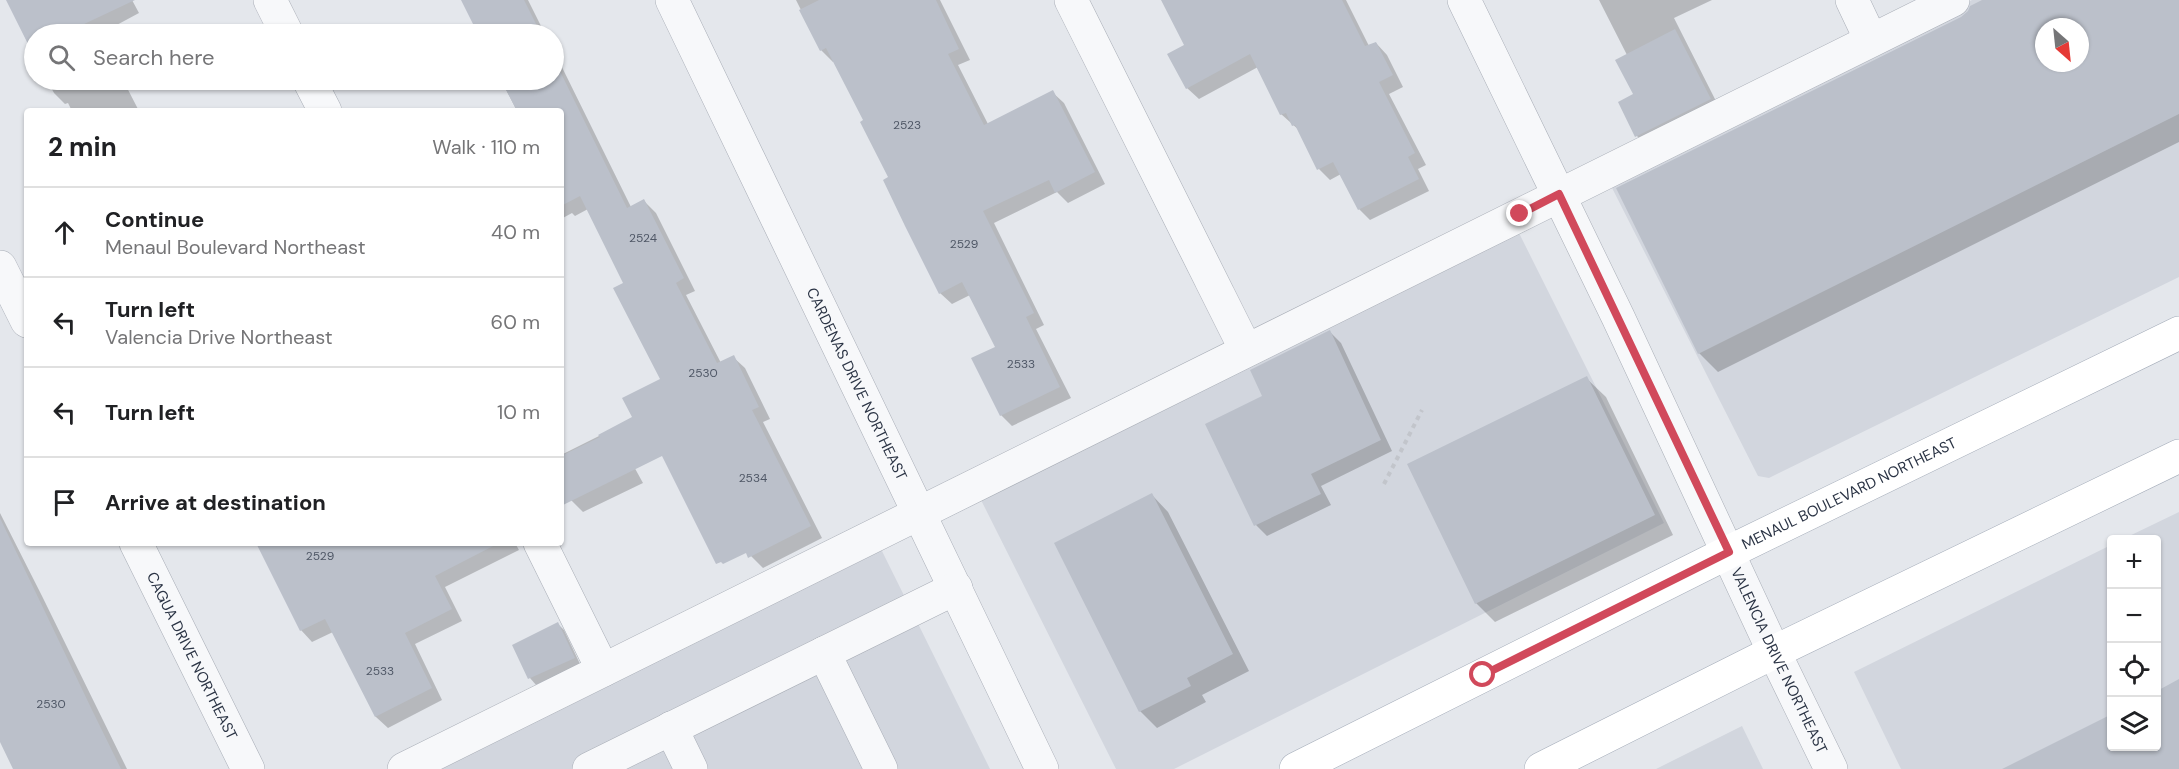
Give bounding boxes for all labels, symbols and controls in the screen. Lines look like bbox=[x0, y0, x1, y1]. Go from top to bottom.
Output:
north arrow bbox=[2035, 18, 2089, 72]
search box bbox=[24, 24, 564, 90]
icon: search bbox=[45, 41, 78, 74]
text: Search here bbox=[93, 43, 214, 72]
house number: 2523 bbox=[893, 117, 921, 133]
text: 2 min bbox=[48, 130, 117, 164]
text: Walk · 110 m bbox=[432, 134, 540, 160]
route end bbox=[1506, 200, 1532, 226]
text: Continue bbox=[105, 205, 204, 234]
icon: ahead bbox=[48, 216, 81, 249]
text: 40 m bbox=[491, 219, 540, 245]
house number: 2524 bbox=[629, 230, 657, 246]
text: Menaul Boulevard Northeast bbox=[105, 234, 365, 260]
house number: 2529 bbox=[950, 236, 978, 252]
street label: CARDENAS DRIVE NORTHEAST bbox=[802, 284, 912, 483]
text: Turn left bbox=[105, 295, 195, 324]
icon: left bbox=[48, 306, 81, 339]
text: 60 m bbox=[491, 309, 540, 335]
text: Valencia Drive Northeast bbox=[105, 324, 333, 350]
house number: 2533 bbox=[1007, 356, 1035, 372]
house number: 2530 bbox=[688, 365, 718, 381]
icon: left bbox=[48, 396, 81, 429]
text: Turn left bbox=[105, 398, 195, 427]
text: 10 m bbox=[497, 399, 540, 425]
street label: MENAUL BOULEVARD NORTHEAST bbox=[1739, 433, 1960, 554]
house number: 2534 bbox=[739, 470, 767, 486]
icon: arrive bbox=[48, 486, 81, 519]
text: Arrive at destination bbox=[105, 488, 326, 517]
map controls bbox=[2107, 535, 2161, 751]
button: + bbox=[2107, 535, 2161, 589]
house number: 2529 bbox=[306, 548, 334, 564]
street label: VALENCIA DRIVE NORTHEAST bbox=[1726, 565, 1832, 757]
street label: CAGUA DRIVE NORTHEAST bbox=[142, 569, 242, 743]
button: − bbox=[2107, 589, 2161, 643]
button: locate bbox=[2107, 643, 2161, 697]
route start bbox=[1469, 661, 1495, 687]
house number: 2533 bbox=[366, 663, 394, 679]
house number: 2530 bbox=[36, 696, 66, 712]
button: layers bbox=[2107, 697, 2161, 751]

